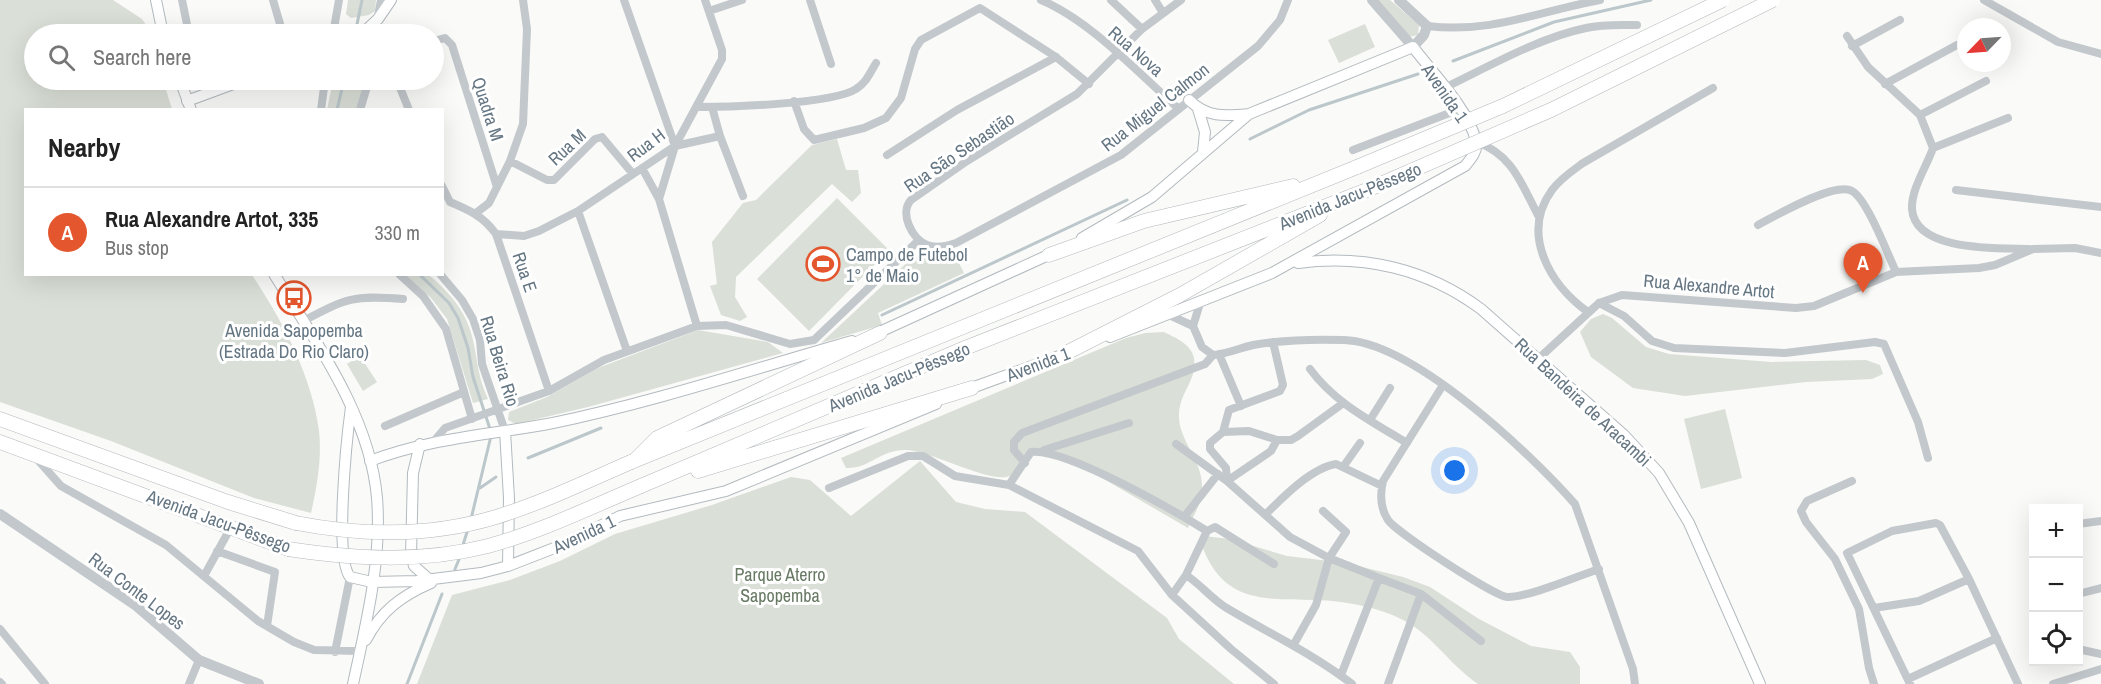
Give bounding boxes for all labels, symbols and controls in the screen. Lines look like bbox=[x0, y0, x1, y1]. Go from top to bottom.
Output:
north arrow bbox=[1957, 18, 2011, 72]
street label: Rua Nova bbox=[1103, 20, 1169, 82]
search box bbox=[24, 24, 444, 90]
icon: search bbox=[45, 41, 78, 74]
text: Search here bbox=[93, 42, 191, 72]
street label: Rua Miguel Calmon bbox=[1096, 57, 1214, 157]
street label: Avenida 1 bbox=[1415, 58, 1475, 128]
street label: Quadra M bbox=[466, 74, 510, 144]
street label: Rua São Sebastião bbox=[899, 106, 1019, 198]
street label: Rua H bbox=[622, 122, 670, 168]
street label: Rua M bbox=[543, 123, 591, 171]
text: Nearby bbox=[48, 130, 120, 165]
street label: Avenida Jacu-Pêssego bbox=[1274, 156, 1425, 236]
text: Rua Alexandre Artot, 335 bbox=[105, 204, 318, 234]
text: A bbox=[62, 219, 73, 246]
text: 330 m bbox=[374, 219, 420, 246]
text: Bus stop bbox=[105, 234, 169, 261]
place label: Campo de Futebol 1° de Maio bbox=[846, 242, 967, 288]
pin: A bbox=[1844, 244, 1882, 293]
sports icon: Campo de Futebol 1° de Maio bbox=[805, 246, 841, 282]
street label: Rua E bbox=[507, 249, 543, 295]
street label: Rua Alexandre Artot bbox=[1643, 268, 1775, 304]
bus stop icon: Avenida Sapopemba (Estrada Do Rio Claro) bbox=[276, 280, 312, 316]
street label: Rua Beira Rio bbox=[474, 313, 526, 409]
place label: Avenida Sapopemba (Estrada Do Rio Claro) bbox=[219, 318, 369, 364]
street label: Rua Bandeira de Aracambi bbox=[1509, 332, 1657, 472]
street label: Avenida Jacu-Pêssego bbox=[823, 336, 974, 419]
street label: Avenida 1 bbox=[1002, 340, 1074, 388]
your location bbox=[1440, 456, 1469, 485]
street label: Avenida Jacu-Pêssego bbox=[143, 483, 294, 559]
map controls bbox=[2029, 504, 2083, 666]
button: + bbox=[2029, 504, 2083, 558]
street label: Avenida 1 bbox=[548, 508, 620, 560]
street label: Rua Conte Lopes bbox=[84, 546, 190, 636]
button: − bbox=[2029, 558, 2083, 612]
park label: Parque Aterro Sapopemba bbox=[734, 562, 826, 608]
button: locate bbox=[2029, 612, 2083, 666]

